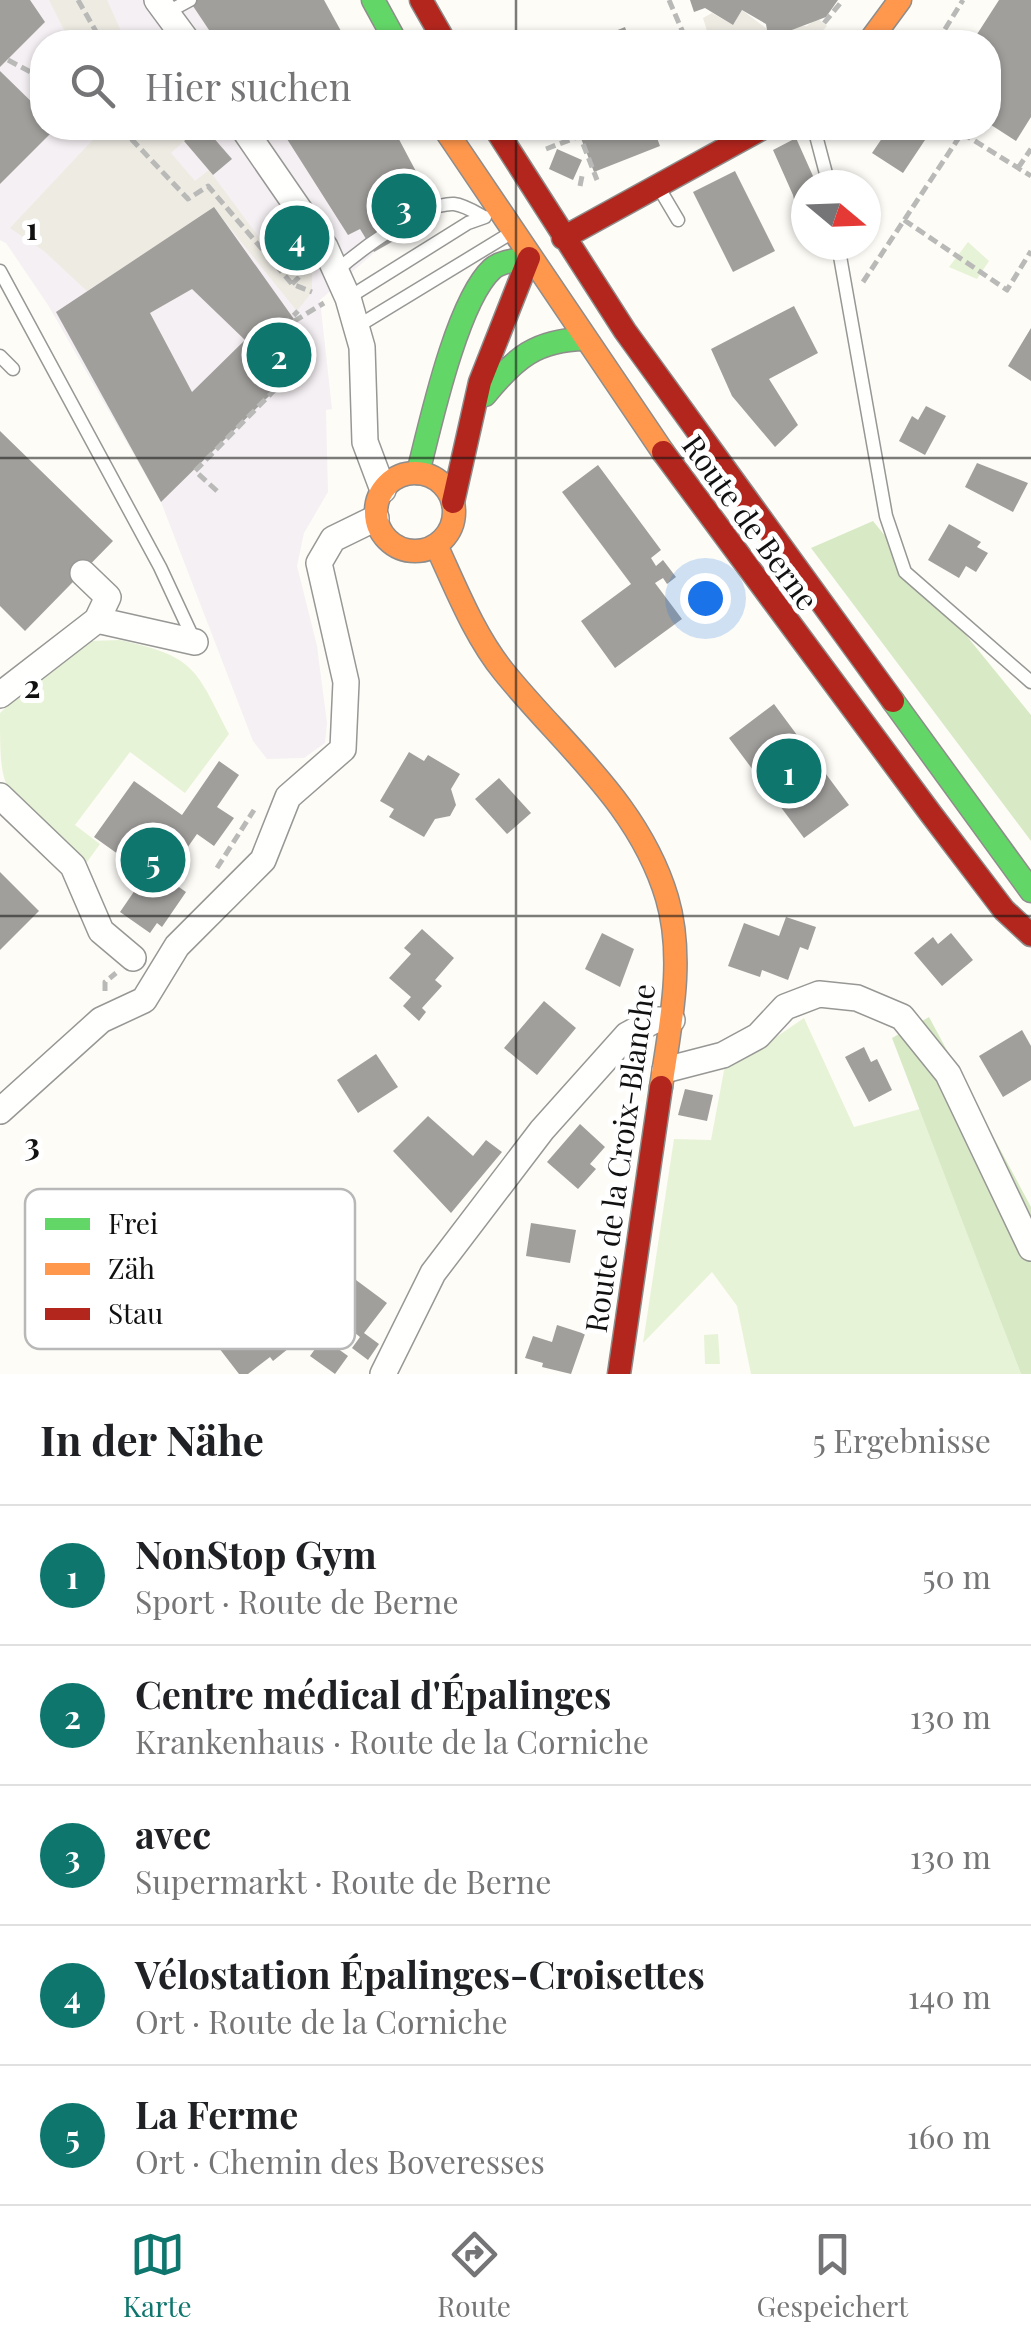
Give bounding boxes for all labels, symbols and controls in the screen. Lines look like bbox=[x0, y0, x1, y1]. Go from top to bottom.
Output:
search box bbox=[30, 30, 1001, 140]
icon: search bbox=[65, 58, 120, 113]
text: Hier suchen bbox=[145, 60, 352, 111]
pin: 3 bbox=[372, 168, 436, 244]
north arrow bbox=[791, 170, 881, 260]
pin: 4 bbox=[264, 200, 330, 276]
text: 1 bbox=[26, 205, 38, 248]
pin: 2 bbox=[246, 318, 312, 392]
street label: Route de Berne bbox=[674, 427, 828, 617]
your location bbox=[680, 573, 731, 624]
text: 2 bbox=[24, 663, 40, 706]
pin: 1 bbox=[756, 734, 822, 808]
pin: 5 bbox=[120, 822, 186, 898]
street label: Route de la Croix-Blanche bbox=[575, 981, 663, 1335]
text: 3 bbox=[24, 1121, 40, 1164]
legend bbox=[25, 1189, 355, 1349]
text: Frei bbox=[108, 1204, 158, 1241]
text: Zäh bbox=[108, 1249, 156, 1286]
text: Stau bbox=[108, 1294, 163, 1331]
text: In der Nähe bbox=[40, 1411, 264, 1467]
text: 5 Ergebnisse bbox=[812, 1418, 991, 1461]
text: NonStop Gym bbox=[135, 1528, 377, 1579]
text: 1 bbox=[66, 1554, 79, 1597]
text: 50 m bbox=[922, 1554, 991, 1597]
text: Sport · Route de Berne bbox=[135, 1579, 459, 1622]
text: Centre médical d'Épalinges bbox=[135, 1668, 611, 1719]
text: 2 bbox=[64, 1694, 81, 1737]
text: 130 m bbox=[910, 1694, 991, 1737]
text: Krankenhaus · Route de la Corniche bbox=[135, 1719, 649, 1762]
text: avec bbox=[135, 1808, 211, 1859]
text: 3 bbox=[65, 1834, 80, 1877]
text: 130 m bbox=[910, 1834, 991, 1877]
text: Supermarkt · Route de Berne bbox=[135, 1859, 551, 1902]
text: Vélostation Épalinges-Croisettes bbox=[135, 1948, 705, 1999]
text: 4 bbox=[64, 1974, 81, 2017]
text: 140 m bbox=[908, 1974, 991, 2017]
text: Ort · Route de la Corniche bbox=[135, 1999, 508, 2042]
text: La Ferme bbox=[135, 2088, 298, 2139]
text: 5 bbox=[65, 2114, 80, 2157]
text: 160 m bbox=[907, 2114, 991, 2157]
text: Ort · Chemin des Boveresses bbox=[135, 2139, 545, 2182]
tab: Karte bbox=[123, 2227, 192, 2324]
tab: Route bbox=[437, 2227, 511, 2324]
tab: Gespeichert bbox=[757, 2227, 908, 2324]

